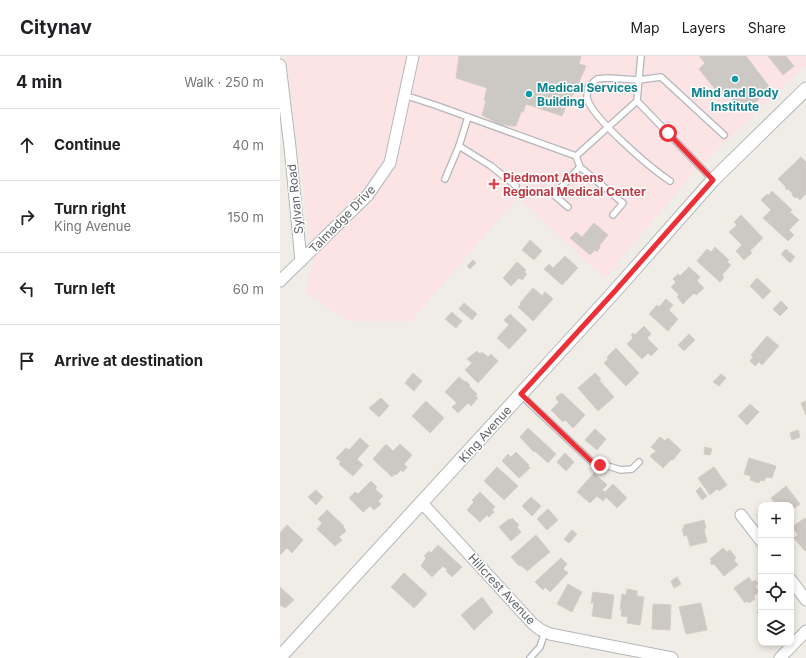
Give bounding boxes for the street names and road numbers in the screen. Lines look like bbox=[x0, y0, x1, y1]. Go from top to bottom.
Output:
street label: Sylvan Road bbox=[284, 163, 306, 235]
street label: Talmadge Drive bbox=[306, 182, 378, 256]
street label: King Avenue bbox=[456, 403, 514, 465]
street label: Hillcrest Avenue bbox=[465, 550, 539, 628]

